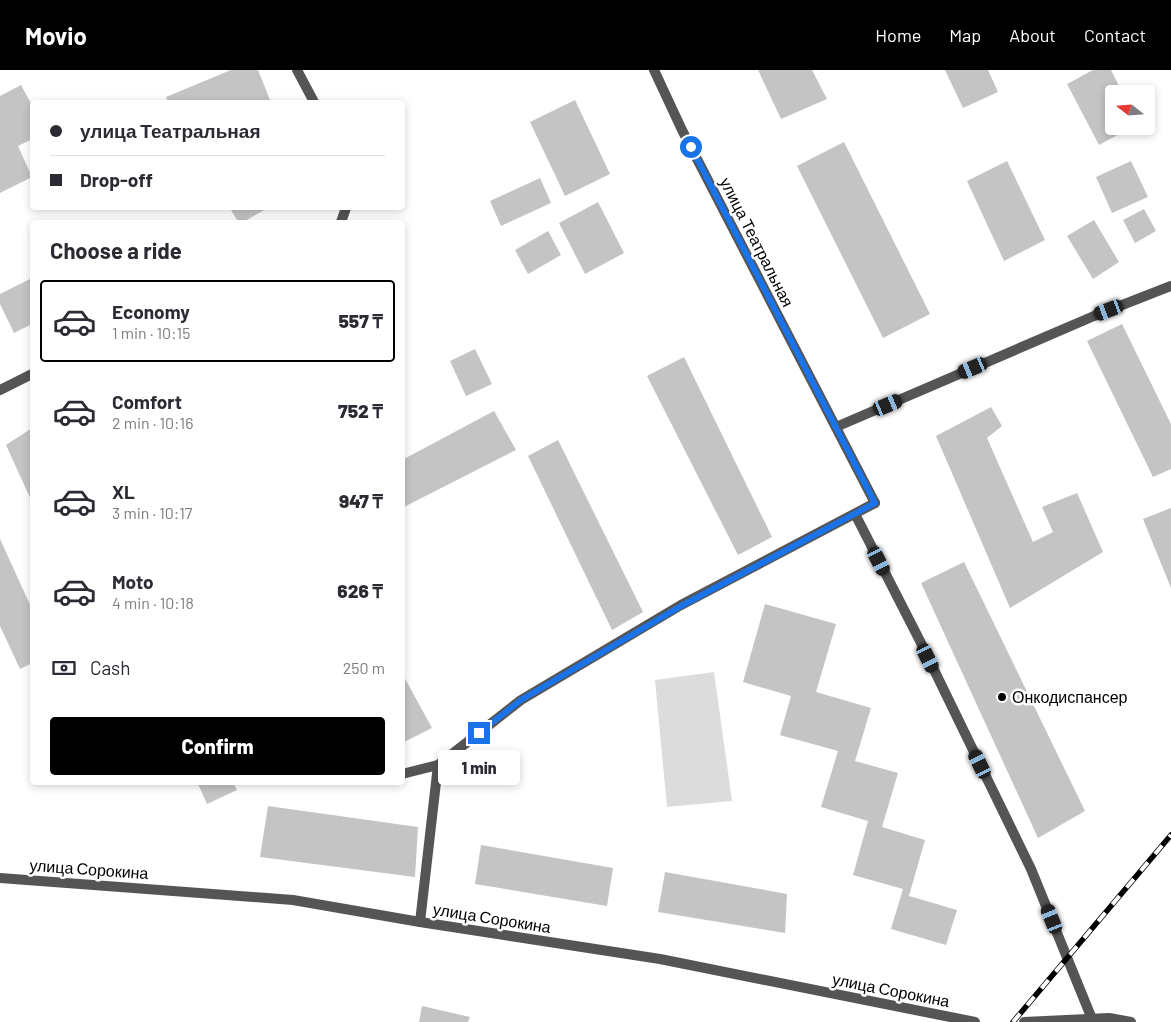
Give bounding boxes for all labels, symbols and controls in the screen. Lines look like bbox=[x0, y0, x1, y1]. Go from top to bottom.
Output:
text: Movio bbox=[25, 21, 87, 50]
text: Home bbox=[875, 24, 921, 46]
text: Map bbox=[949, 24, 981, 46]
text: About bbox=[1009, 24, 1056, 46]
text: Contact bbox=[1084, 24, 1146, 46]
north arrow bbox=[1105, 85, 1155, 135]
map controls bbox=[1105, 85, 1155, 135]
text: улица Театральная bbox=[80, 119, 261, 142]
route start bbox=[680, 136, 702, 158]
text: Drop-off bbox=[80, 168, 153, 191]
street label: улица Театральная bbox=[717, 174, 798, 310]
text: Choose a ride bbox=[50, 237, 182, 263]
car bbox=[1092, 298, 1125, 322]
icon: car bbox=[52, 299, 97, 344]
text: Economy bbox=[112, 300, 190, 323]
text: 557 ₸ bbox=[338, 309, 383, 332]
text: 1 min · 10:15 bbox=[112, 323, 190, 342]
car bbox=[956, 355, 989, 381]
icon: car bbox=[52, 389, 97, 434]
text: Comfort bbox=[112, 390, 182, 413]
car bbox=[871, 392, 904, 418]
text: 752 ₸ bbox=[338, 399, 383, 422]
text: 2 min · 10:16 bbox=[112, 413, 193, 432]
icon: car bbox=[52, 479, 97, 524]
text: XL bbox=[112, 480, 135, 503]
text: 947 ₸ bbox=[339, 489, 383, 512]
text: 3 min · 10:17 bbox=[112, 503, 192, 522]
car bbox=[865, 544, 892, 578]
icon: car bbox=[52, 569, 97, 614]
text: Moto bbox=[112, 570, 154, 593]
text: 626 ₸ bbox=[337, 579, 383, 602]
text: 4 min · 10:18 bbox=[112, 593, 194, 612]
car bbox=[914, 641, 941, 675]
icon: cash bbox=[50, 654, 78, 682]
text: Cash bbox=[90, 656, 131, 679]
text: 250 m bbox=[343, 658, 385, 677]
place label: Онкодиспансер bbox=[1012, 687, 1128, 706]
marker: Онкодиспансер bbox=[996, 691, 1008, 703]
button: Confirm bbox=[50, 717, 385, 775]
route end bbox=[468, 722, 490, 744]
car bbox=[966, 747, 993, 781]
callout: 1 min bbox=[438, 750, 520, 786]
text: 1 min bbox=[461, 758, 497, 777]
street label: улица Сорокина bbox=[29, 855, 149, 882]
street label: улица Сорокина bbox=[432, 899, 552, 936]
car bbox=[1039, 902, 1064, 936]
street label: улица Сорокина bbox=[831, 969, 951, 1010]

